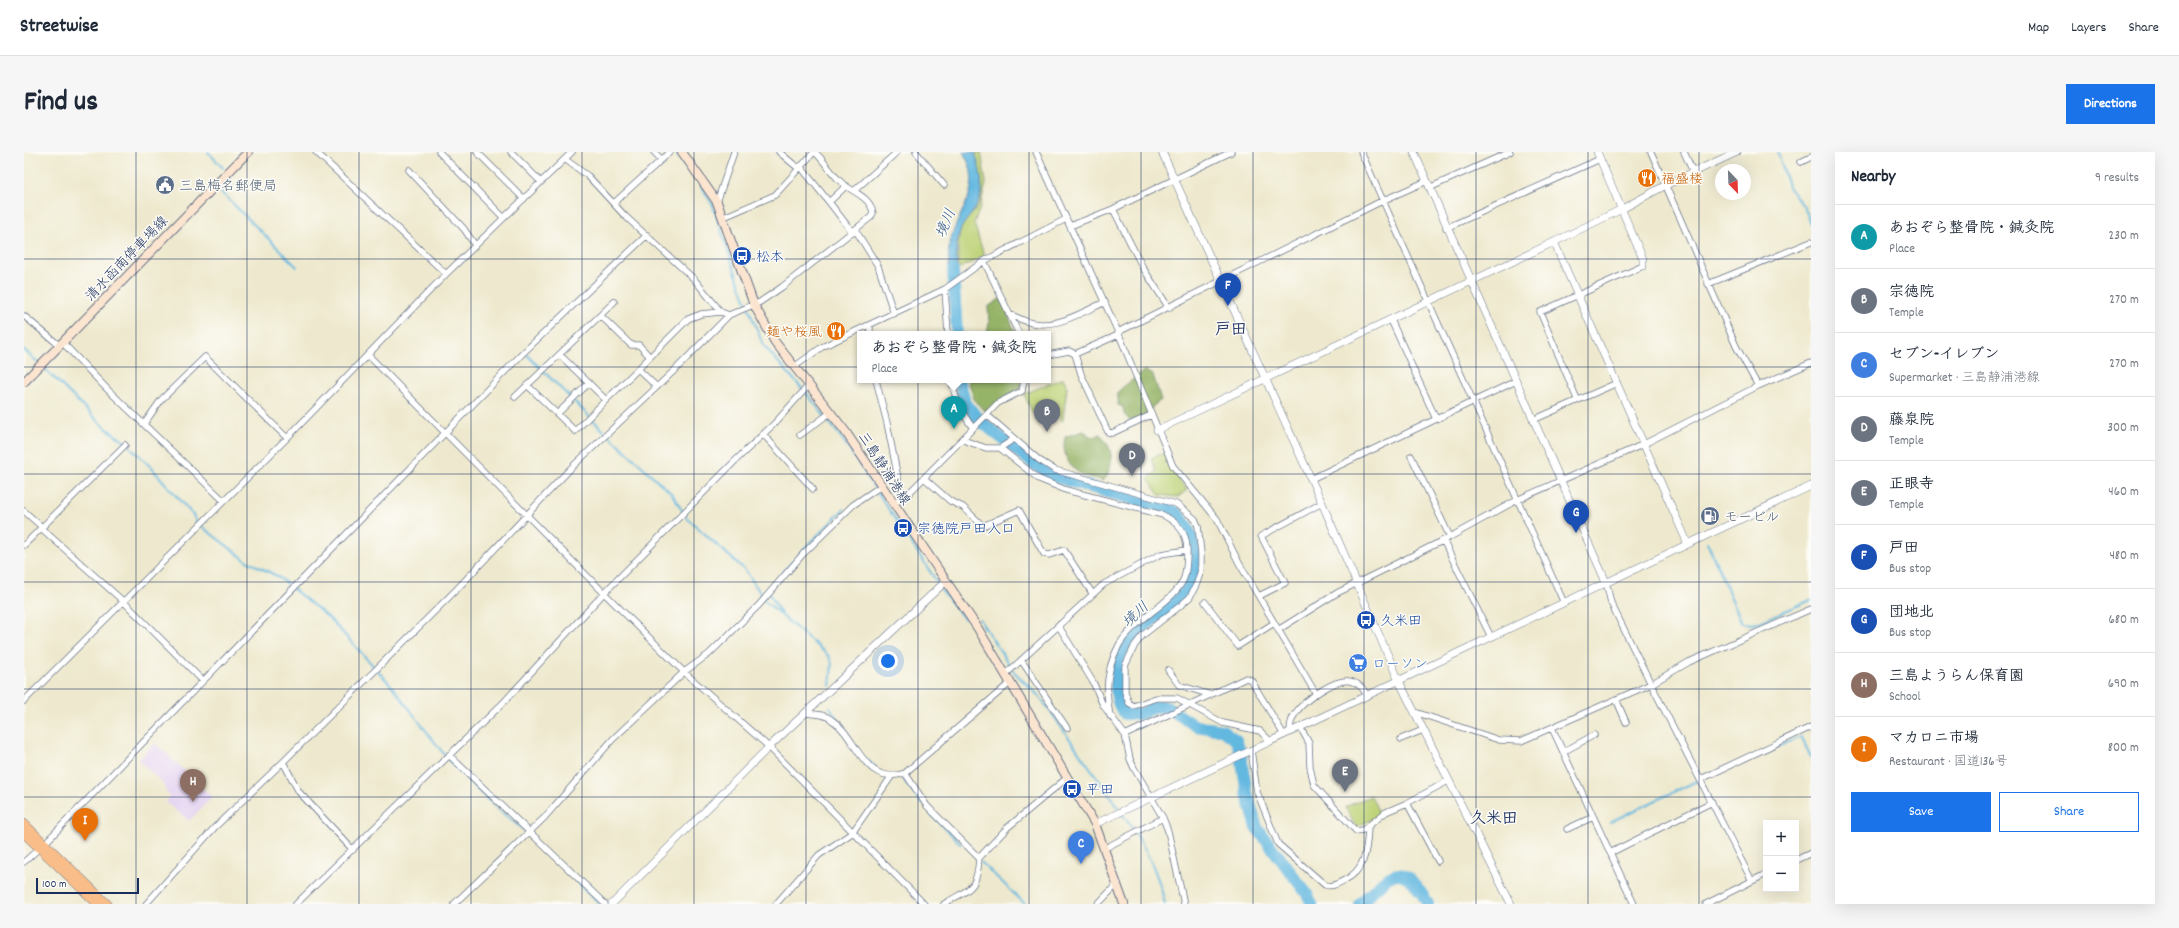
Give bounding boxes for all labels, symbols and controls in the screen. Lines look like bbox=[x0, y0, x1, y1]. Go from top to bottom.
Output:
text: Streetwise bbox=[20, 14, 98, 41]
text: Map bbox=[2028, 18, 2049, 38]
text: Layers bbox=[2071, 18, 2106, 38]
text: Share bbox=[2128, 18, 2159, 38]
text: Find us bbox=[24, 84, 98, 124]
button: Directions bbox=[2066, 84, 2155, 124]
north arrow bbox=[1715, 164, 1751, 200]
text: Nearby bbox=[1851, 166, 1895, 190]
restaurant icon: 福盛楼 bbox=[1636, 167, 1658, 189]
text: 9 results bbox=[2095, 169, 2139, 188]
place label: 福盛楼 bbox=[1661, 170, 1703, 190]
public building icon: 三島梅名郵便局 bbox=[154, 174, 176, 196]
place label: 三島梅名郵便局 bbox=[179, 177, 277, 197]
water label: 境川 bbox=[931, 206, 963, 242]
street label: 清水函南停車場線 bbox=[81, 212, 174, 307]
text: あおぞら整骨院・鍼灸院 bbox=[1889, 218, 2054, 240]
text: A bbox=[1860, 227, 1868, 246]
text: 230 m bbox=[2109, 227, 2139, 246]
text: Place bbox=[1889, 240, 1915, 259]
bus stop icon: 松本 bbox=[731, 245, 753, 267]
place label: 松本 bbox=[756, 248, 784, 268]
pin: F bbox=[1215, 273, 1241, 306]
text: 宗徳院 bbox=[1889, 282, 1934, 304]
text: B bbox=[1861, 291, 1867, 310]
text: 270 m bbox=[2109, 291, 2139, 310]
text: Temple bbox=[1889, 304, 1924, 323]
district label: 戸田 bbox=[1215, 319, 1247, 342]
restaurant icon: 麺や桜風 bbox=[825, 320, 847, 342]
place label: 麺や桜風 bbox=[766, 323, 822, 343]
popup bbox=[857, 331, 1051, 383]
text: あおぞら整骨院・鍼灸院 bbox=[871, 338, 1037, 360]
text: セブン-イレブン bbox=[1889, 344, 1999, 366]
text: C bbox=[1861, 355, 1867, 374]
text: 270 m bbox=[2109, 355, 2139, 374]
text: Place bbox=[871, 360, 898, 379]
text: Supermarket · 三島静浦港線 bbox=[1889, 369, 2040, 388]
pin: A bbox=[941, 396, 967, 429]
pin: B bbox=[1034, 399, 1060, 432]
text: 藤泉院 bbox=[1889, 410, 1934, 432]
text: D bbox=[1861, 419, 1867, 438]
text: 300 m bbox=[2107, 419, 2139, 438]
street label: 三島静浦港線 bbox=[852, 428, 915, 510]
text: Temple bbox=[1889, 432, 1924, 451]
pin: D bbox=[1119, 443, 1145, 476]
text: 正眼寺 bbox=[1889, 474, 1934, 496]
text: E bbox=[1861, 483, 1867, 502]
text: 460 m bbox=[2108, 483, 2139, 502]
text: Temple bbox=[1889, 496, 1924, 515]
pin: G bbox=[1563, 500, 1589, 533]
fuel station icon: モービル bbox=[1699, 505, 1721, 527]
place label: モービル bbox=[1724, 508, 1780, 528]
bus stop icon: 宗徳院戸田入口 bbox=[892, 517, 914, 539]
place label: 宗徳院戸田入口 bbox=[917, 520, 1015, 540]
text: 戸田 bbox=[1889, 538, 1919, 560]
text: F bbox=[1861, 547, 1867, 566]
text: 480 m bbox=[2109, 547, 2139, 566]
text: Bus stop bbox=[1889, 560, 1931, 579]
water label: 境川 bbox=[1118, 597, 1155, 634]
text: 団地北 bbox=[1889, 602, 1934, 624]
bus stop icon: 久米田 bbox=[1355, 609, 1377, 631]
text: G bbox=[1861, 611, 1867, 630]
text: 680 m bbox=[2108, 611, 2139, 630]
place label: 久米田 bbox=[1380, 612, 1422, 632]
text: Bus stop bbox=[1889, 624, 1931, 643]
your location bbox=[878, 651, 898, 671]
supermarket icon: ローソン bbox=[1347, 652, 1369, 674]
place label: ローソン bbox=[1372, 655, 1428, 675]
text: 三島ようらん保育園 bbox=[1889, 666, 2024, 688]
text: H bbox=[1861, 675, 1867, 694]
text: 690 m bbox=[2108, 675, 2139, 694]
text: School bbox=[1889, 688, 1921, 707]
text: マカロニ市場 bbox=[1889, 728, 1979, 750]
text: I bbox=[1862, 739, 1866, 758]
text: 800 m bbox=[2108, 739, 2139, 758]
text: Restaurant · 国道136号 bbox=[1889, 753, 2008, 772]
pin: E bbox=[1332, 759, 1358, 792]
pin: H bbox=[180, 769, 206, 802]
bus stop icon: 平田 bbox=[1061, 778, 1083, 800]
place label: 平田 bbox=[1086, 781, 1114, 801]
button: Save bbox=[1851, 792, 1991, 832]
button: Share bbox=[1999, 792, 2139, 832]
pin: I bbox=[72, 808, 98, 841]
district label: 久米田 bbox=[1470, 808, 1518, 831]
map controls bbox=[1763, 820, 1799, 892]
button: + bbox=[1763, 820, 1799, 856]
pin: C bbox=[1068, 831, 1094, 864]
button: − bbox=[1763, 856, 1799, 892]
scale bar bbox=[36, 876, 139, 895]
text: 100 m bbox=[42, 877, 66, 893]

